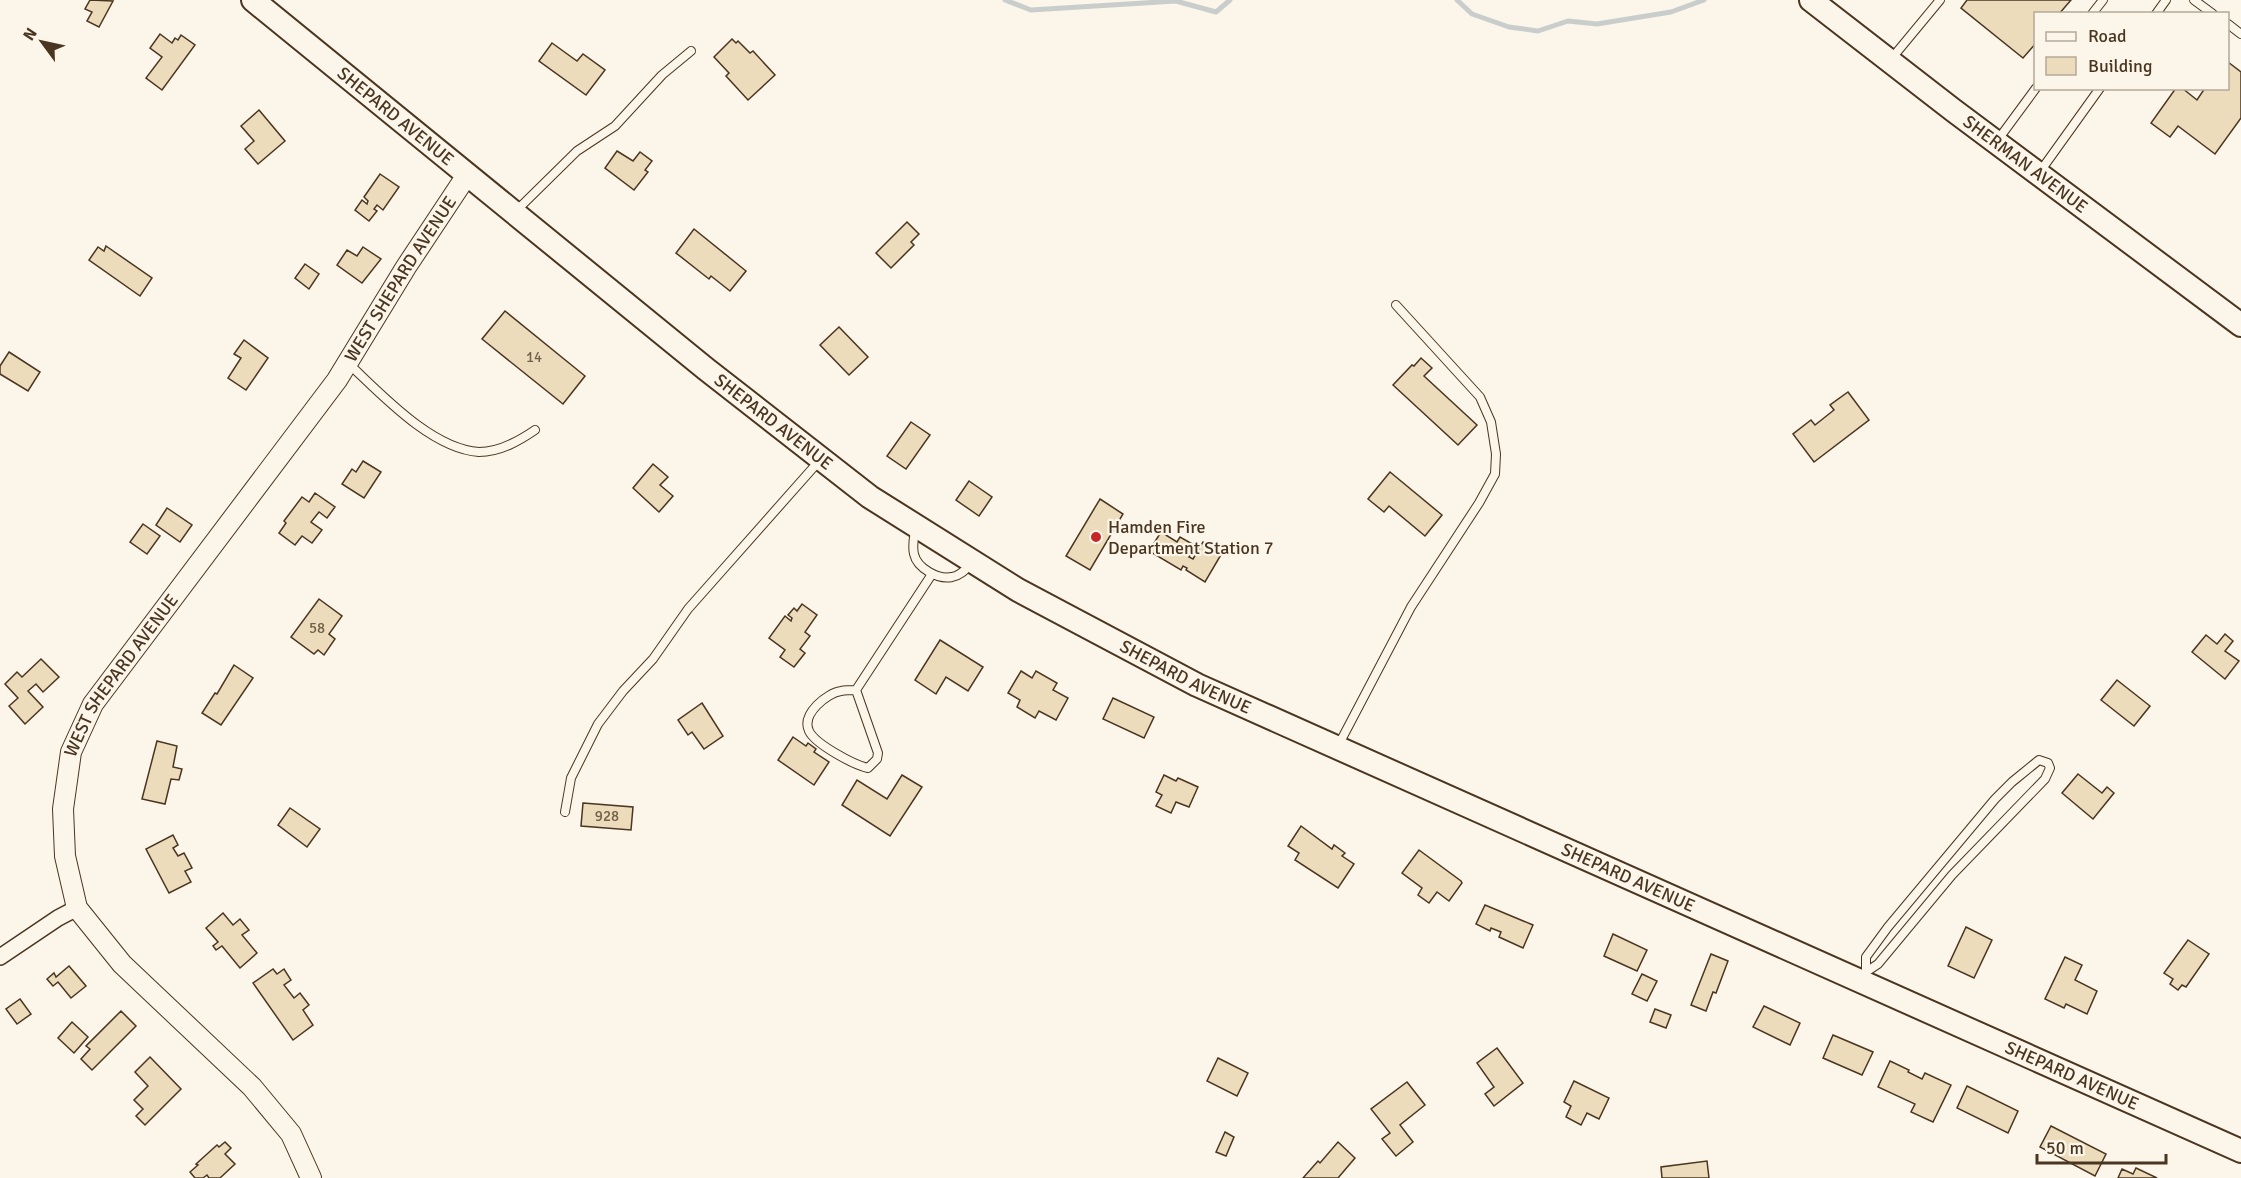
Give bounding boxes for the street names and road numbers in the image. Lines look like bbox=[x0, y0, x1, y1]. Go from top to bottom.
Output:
street label: SHEPARD AVENUE bbox=[333, 62, 458, 170]
street label: SHERMAN AVENUE bbox=[1959, 110, 2092, 218]
street label: WEST SHEPARD AVENUE bbox=[340, 192, 461, 366]
street label: SHEPARD AVENUE bbox=[710, 369, 837, 475]
street label: WEST SHEPARD AVENUE bbox=[59, 590, 183, 760]
street label: SHEPARD AVENUE bbox=[1116, 635, 1255, 719]
street label: SHEPARD AVENUE bbox=[1558, 838, 1699, 917]
street label: SHEPARD AVENUE bbox=[2002, 1036, 2142, 1115]

